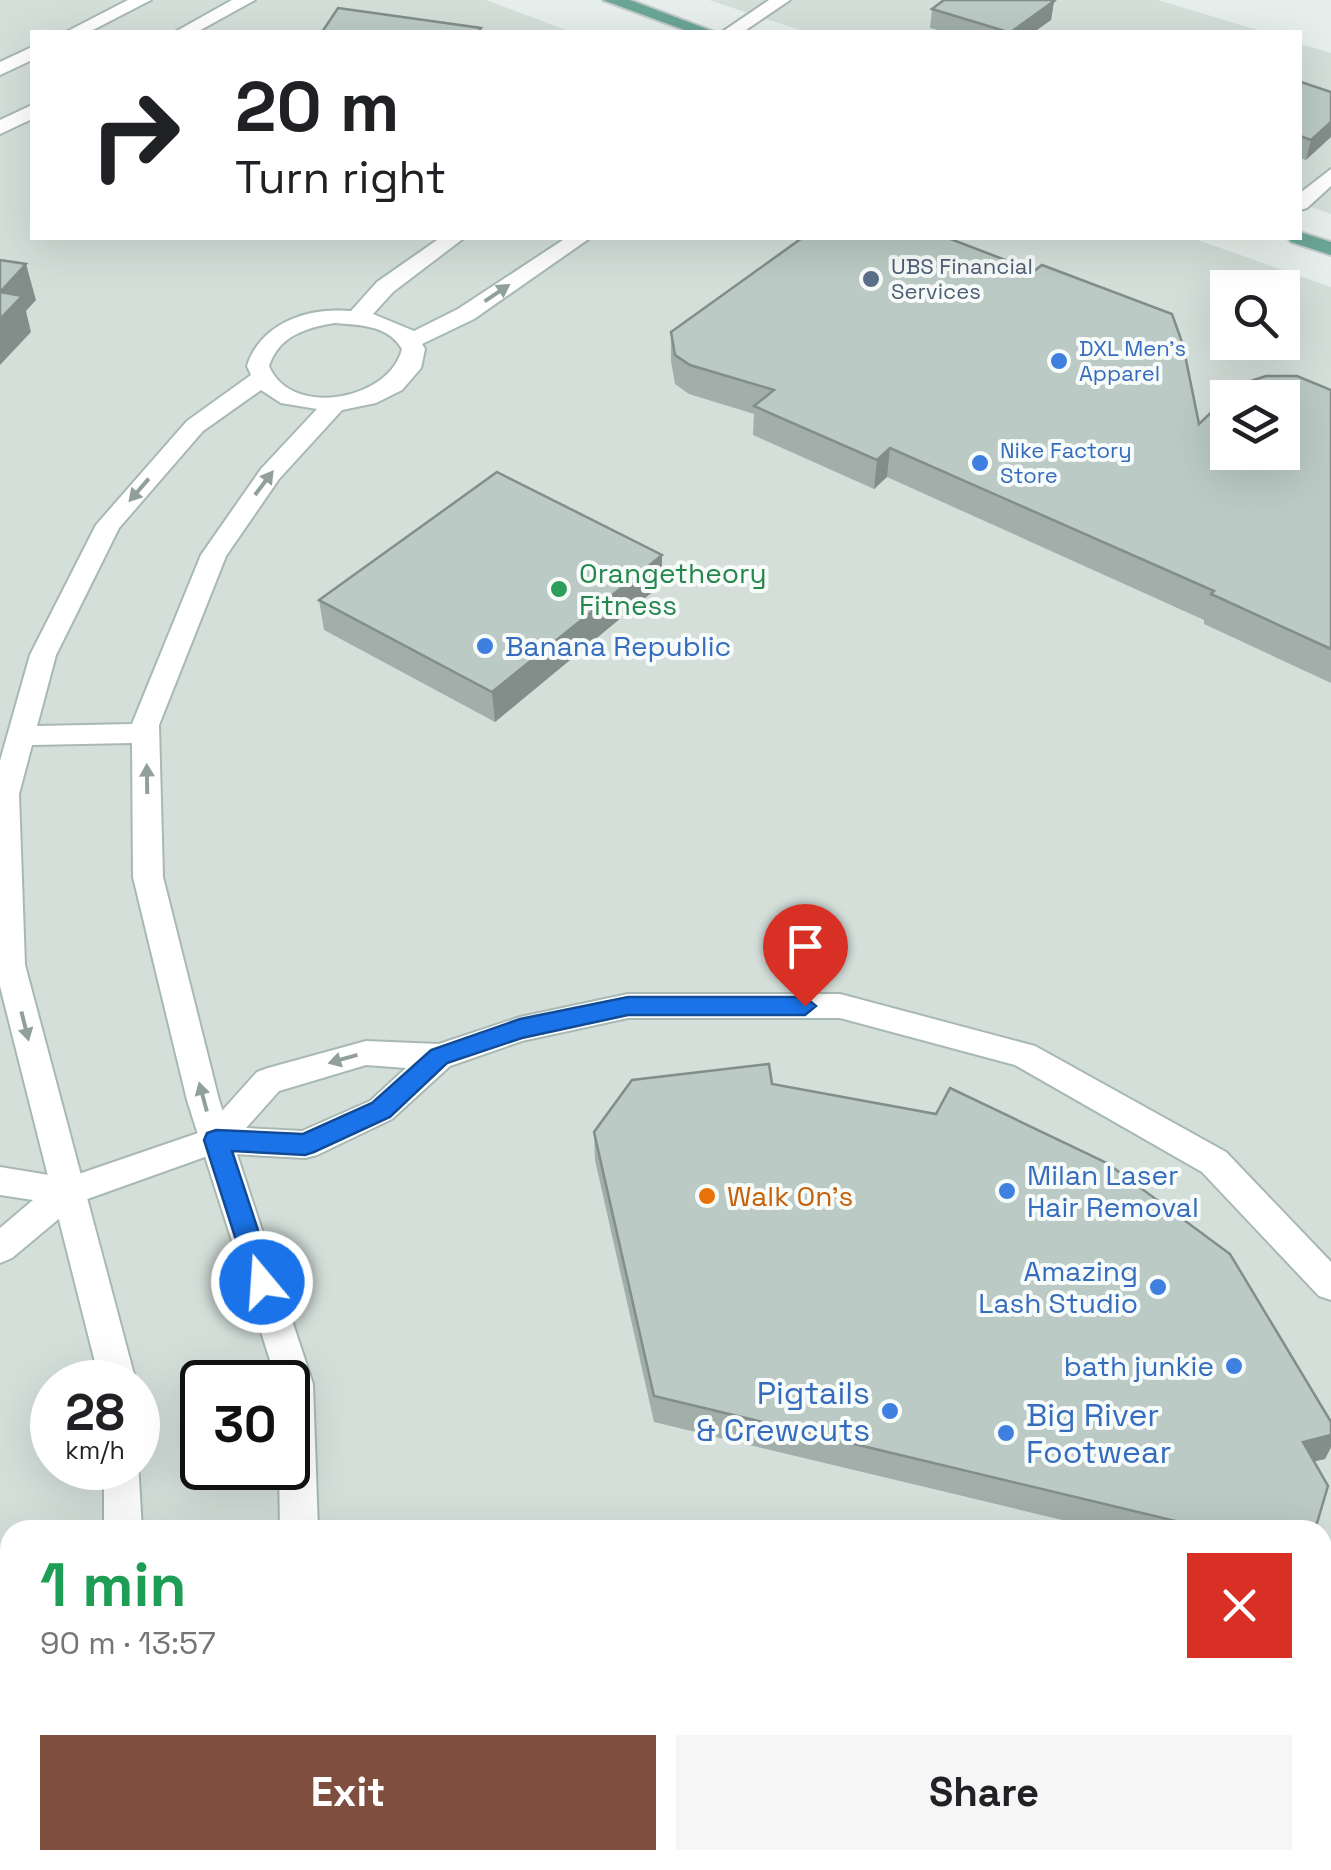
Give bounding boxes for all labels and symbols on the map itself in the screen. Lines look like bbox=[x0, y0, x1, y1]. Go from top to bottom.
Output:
place label: UBS Financial Services bbox=[891, 252, 1033, 305]
marker: UBS Financial Services bbox=[860, 268, 882, 290]
one-way arrow bbox=[483, 284, 510, 303]
place label: DXL Men's Apparel bbox=[1079, 334, 1186, 387]
marker: DXL Men's Apparel bbox=[1048, 350, 1070, 372]
place label: Nike Factory Store bbox=[1000, 436, 1132, 489]
marker: Nike Factory Store bbox=[969, 452, 991, 474]
one-way arrow bbox=[254, 470, 274, 496]
one-way arrow bbox=[128, 477, 150, 502]
place label: Orangetheory Fitness bbox=[579, 555, 767, 623]
marker: Orangetheory Fitness bbox=[548, 578, 570, 600]
place label: Banana Republic bbox=[505, 628, 731, 664]
marker: Banana Republic bbox=[474, 635, 496, 657]
one-way arrow bbox=[138, 762, 154, 794]
pin bbox=[763, 904, 848, 1007]
one-way arrow bbox=[18, 1011, 34, 1042]
one-way arrow bbox=[327, 1052, 358, 1068]
one-way arrow bbox=[195, 1081, 210, 1112]
place label: Milan Laser Hair Removal bbox=[1027, 1157, 1199, 1225]
place label: Walk On's bbox=[727, 1178, 853, 1214]
marker: Milan Laser Hair Removal bbox=[996, 1180, 1018, 1202]
marker: Walk On's bbox=[696, 1185, 718, 1207]
position arrow bbox=[210, 1230, 314, 1334]
place label: Amazing Lash Studio bbox=[978, 1253, 1138, 1321]
marker: Amazing Lash Studio bbox=[1147, 1276, 1169, 1298]
place label: bath junkie bbox=[1064, 1348, 1214, 1384]
marker: bath junkie bbox=[1223, 1355, 1245, 1377]
speed limit sign: 30 bbox=[180, 1360, 310, 1490]
place label: Pigtails & Crewcuts bbox=[696, 1373, 870, 1450]
place label: Big River Footwear bbox=[1026, 1395, 1171, 1472]
marker: Pigtails & Crewcuts bbox=[879, 1400, 901, 1422]
marker: Big River Footwear bbox=[995, 1422, 1017, 1444]

